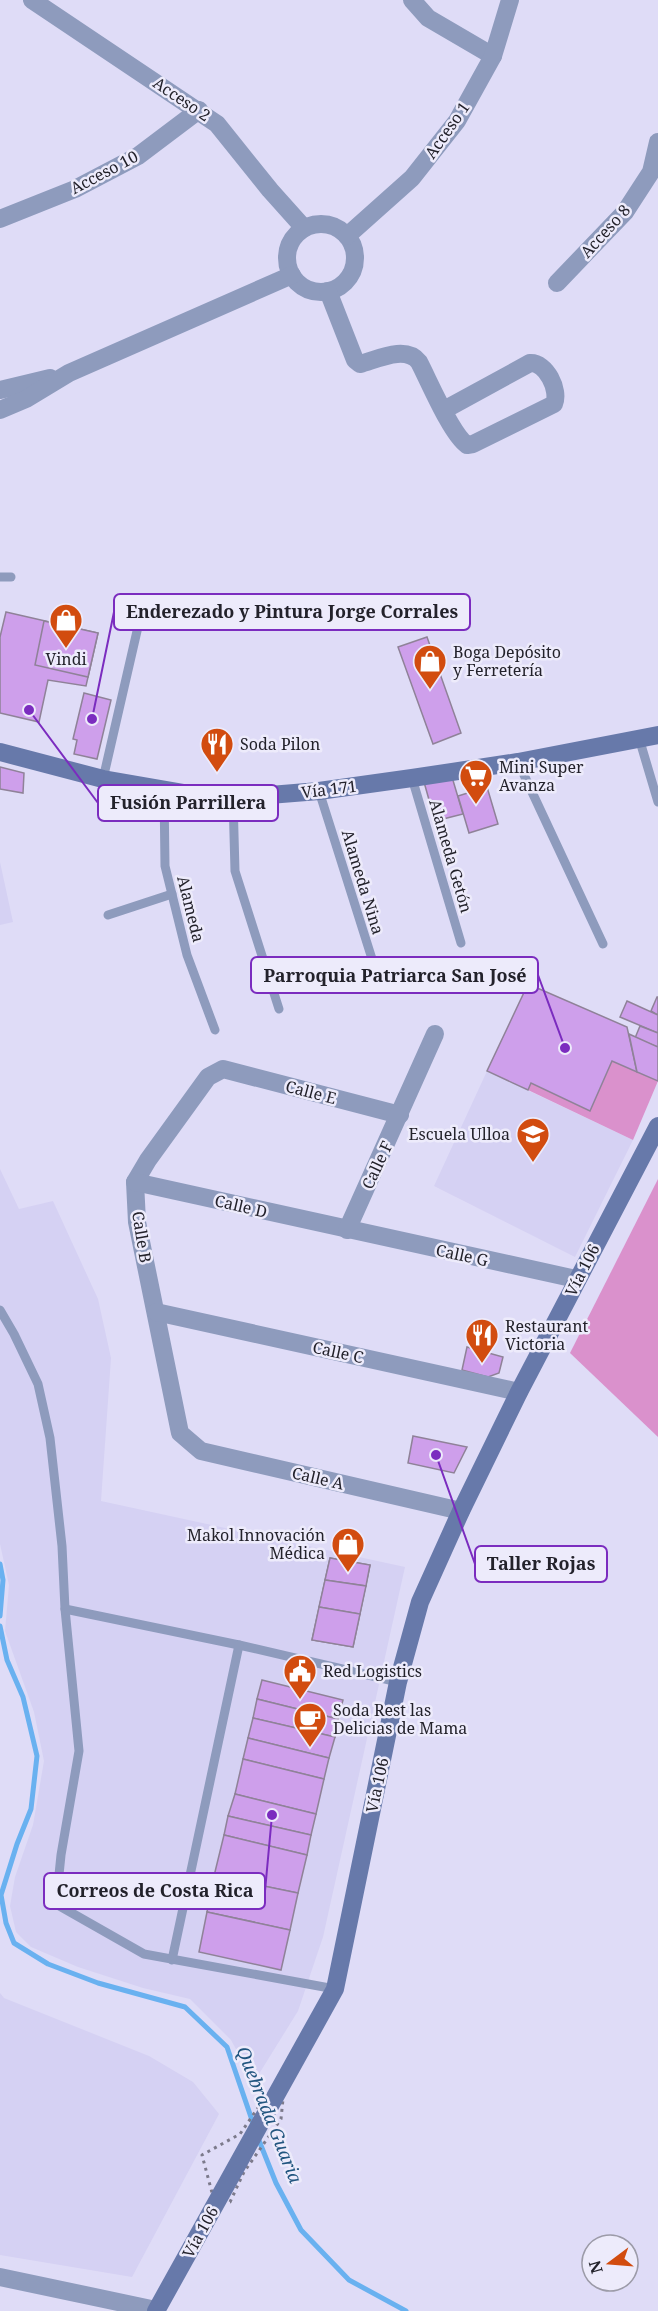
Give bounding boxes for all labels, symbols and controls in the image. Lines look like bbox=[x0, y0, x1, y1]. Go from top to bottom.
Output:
street label: Acceso 2 bbox=[149, 72, 215, 126]
street label: Acceso 1 bbox=[419, 97, 475, 163]
street label: Acceso 10 bbox=[66, 145, 142, 199]
street label: Acceso 8 bbox=[575, 200, 635, 262]
callout: Enderezado y Pintura Jorge Corrales bbox=[114, 594, 470, 630]
text: Enderezado y Pintura Jorge Corrales bbox=[126, 599, 458, 623]
shop icon: Vindi bbox=[48, 602, 84, 649]
place label: Boga Depósito y Ferretería bbox=[453, 641, 561, 681]
shop icon: Boga Depósito y Ferretería bbox=[412, 643, 448, 690]
place label: Vindi bbox=[45, 648, 87, 670]
restaurant icon: Soda Pilon bbox=[199, 726, 235, 773]
place label: Soda Pilon bbox=[240, 733, 320, 755]
place label: Mini Super Avanza bbox=[499, 756, 584, 796]
supermarket icon: Mini Super Avanza bbox=[458, 758, 494, 805]
street label: Vía 171 bbox=[300, 775, 358, 803]
callout: Fusión Parrillera bbox=[98, 785, 278, 821]
text: Fusión Parrillera bbox=[110, 790, 266, 814]
street label: Alameda Getón bbox=[424, 797, 478, 915]
street label: Alameda Nina bbox=[337, 827, 389, 937]
street label: Alameda bbox=[172, 873, 210, 945]
callout: Parroquia Patriarca San José bbox=[251, 957, 538, 993]
text: Parroquia Patriarca San José bbox=[263, 963, 527, 987]
street label: Calle E bbox=[283, 1075, 339, 1109]
school or university icon: Escuela Ulloa bbox=[515, 1116, 551, 1163]
place label: Escuela Ulloa bbox=[408, 1123, 510, 1145]
street label: Calle F bbox=[356, 1137, 398, 1193]
street label: Calle D bbox=[213, 1189, 269, 1223]
street label: Calle B bbox=[127, 1210, 157, 1264]
street label: Calle G bbox=[434, 1239, 491, 1271]
street label: Vía 106 bbox=[560, 1240, 605, 1300]
place label: Restaurant Victoria bbox=[505, 1315, 589, 1355]
restaurant icon: Restaurant Victoria bbox=[464, 1317, 500, 1364]
street label: Calle C bbox=[311, 1336, 366, 1368]
street label: Calle A bbox=[290, 1461, 347, 1495]
place label: Makol Innovación Médica bbox=[187, 1524, 325, 1564]
shop icon: Makol Innovación Médica bbox=[330, 1526, 366, 1573]
callout: Taller Rojas bbox=[475, 1546, 607, 1582]
text: Taller Rojas bbox=[487, 1551, 596, 1575]
public building icon: Red Logistics bbox=[282, 1653, 318, 1700]
place label: Red Logistics bbox=[323, 1660, 422, 1682]
place label: Soda Rest las Delicias de Mama bbox=[333, 1699, 467, 1739]
cafe icon: Soda Rest las Delicias de Mama bbox=[292, 1701, 328, 1748]
street label: Vía 106 bbox=[360, 1755, 394, 1815]
callout: Correos de Costa Rica bbox=[44, 1873, 265, 1909]
text: Correos de Costa Rica bbox=[56, 1878, 254, 1902]
water label: Quebrada Guaria bbox=[232, 2043, 309, 2187]
street label: Vía 106 bbox=[177, 2202, 223, 2262]
north arrow bbox=[580, 2233, 640, 2293]
text: N bbox=[583, 2258, 608, 2276]

